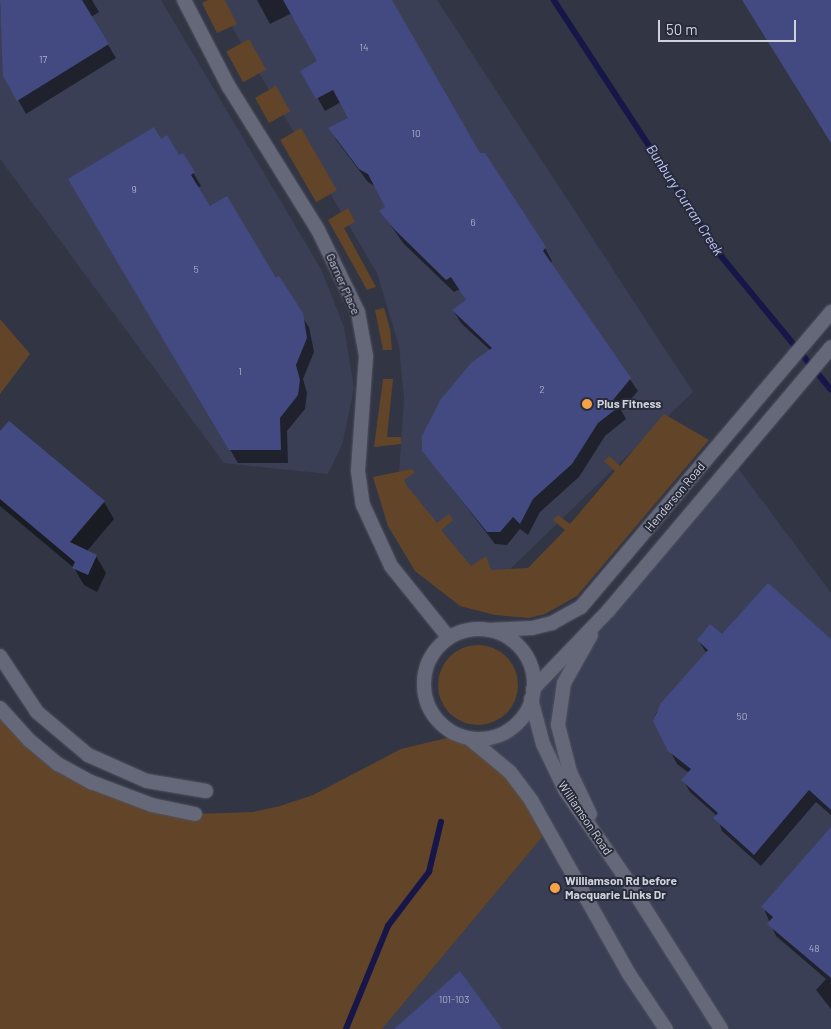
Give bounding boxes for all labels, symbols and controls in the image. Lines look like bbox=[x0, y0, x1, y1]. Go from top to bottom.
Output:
scale bar bbox=[661, 10, 798, 42]
text: 50 m bbox=[666, 20, 698, 38]
house number: 14 bbox=[359, 42, 369, 54]
house number: 17 bbox=[39, 54, 47, 66]
house number: 10 bbox=[411, 128, 421, 140]
water label: Bunbury Curran Creek bbox=[643, 141, 727, 259]
house number: 9 bbox=[131, 184, 137, 196]
house number: 6 bbox=[470, 217, 476, 229]
street label: Garner Place bbox=[323, 251, 363, 317]
house number: 5 bbox=[193, 264, 199, 276]
house number: 1 bbox=[238, 366, 242, 378]
house number: 2 bbox=[539, 384, 545, 396]
place label: Plus Fitness bbox=[597, 397, 661, 411]
marker: Plus Fitness bbox=[581, 398, 593, 410]
street label: Henderson Road bbox=[642, 460, 708, 534]
house number: 50 bbox=[737, 711, 747, 723]
street label: Williamson Road bbox=[555, 778, 615, 858]
place label: Williamson Rd before Macquarie Links Dr bbox=[565, 874, 677, 902]
marker: Williamson Rd before Macquarie Links Dr bbox=[549, 882, 561, 894]
house number: 48 bbox=[809, 943, 819, 955]
house number: 101-103 bbox=[439, 994, 469, 1006]

